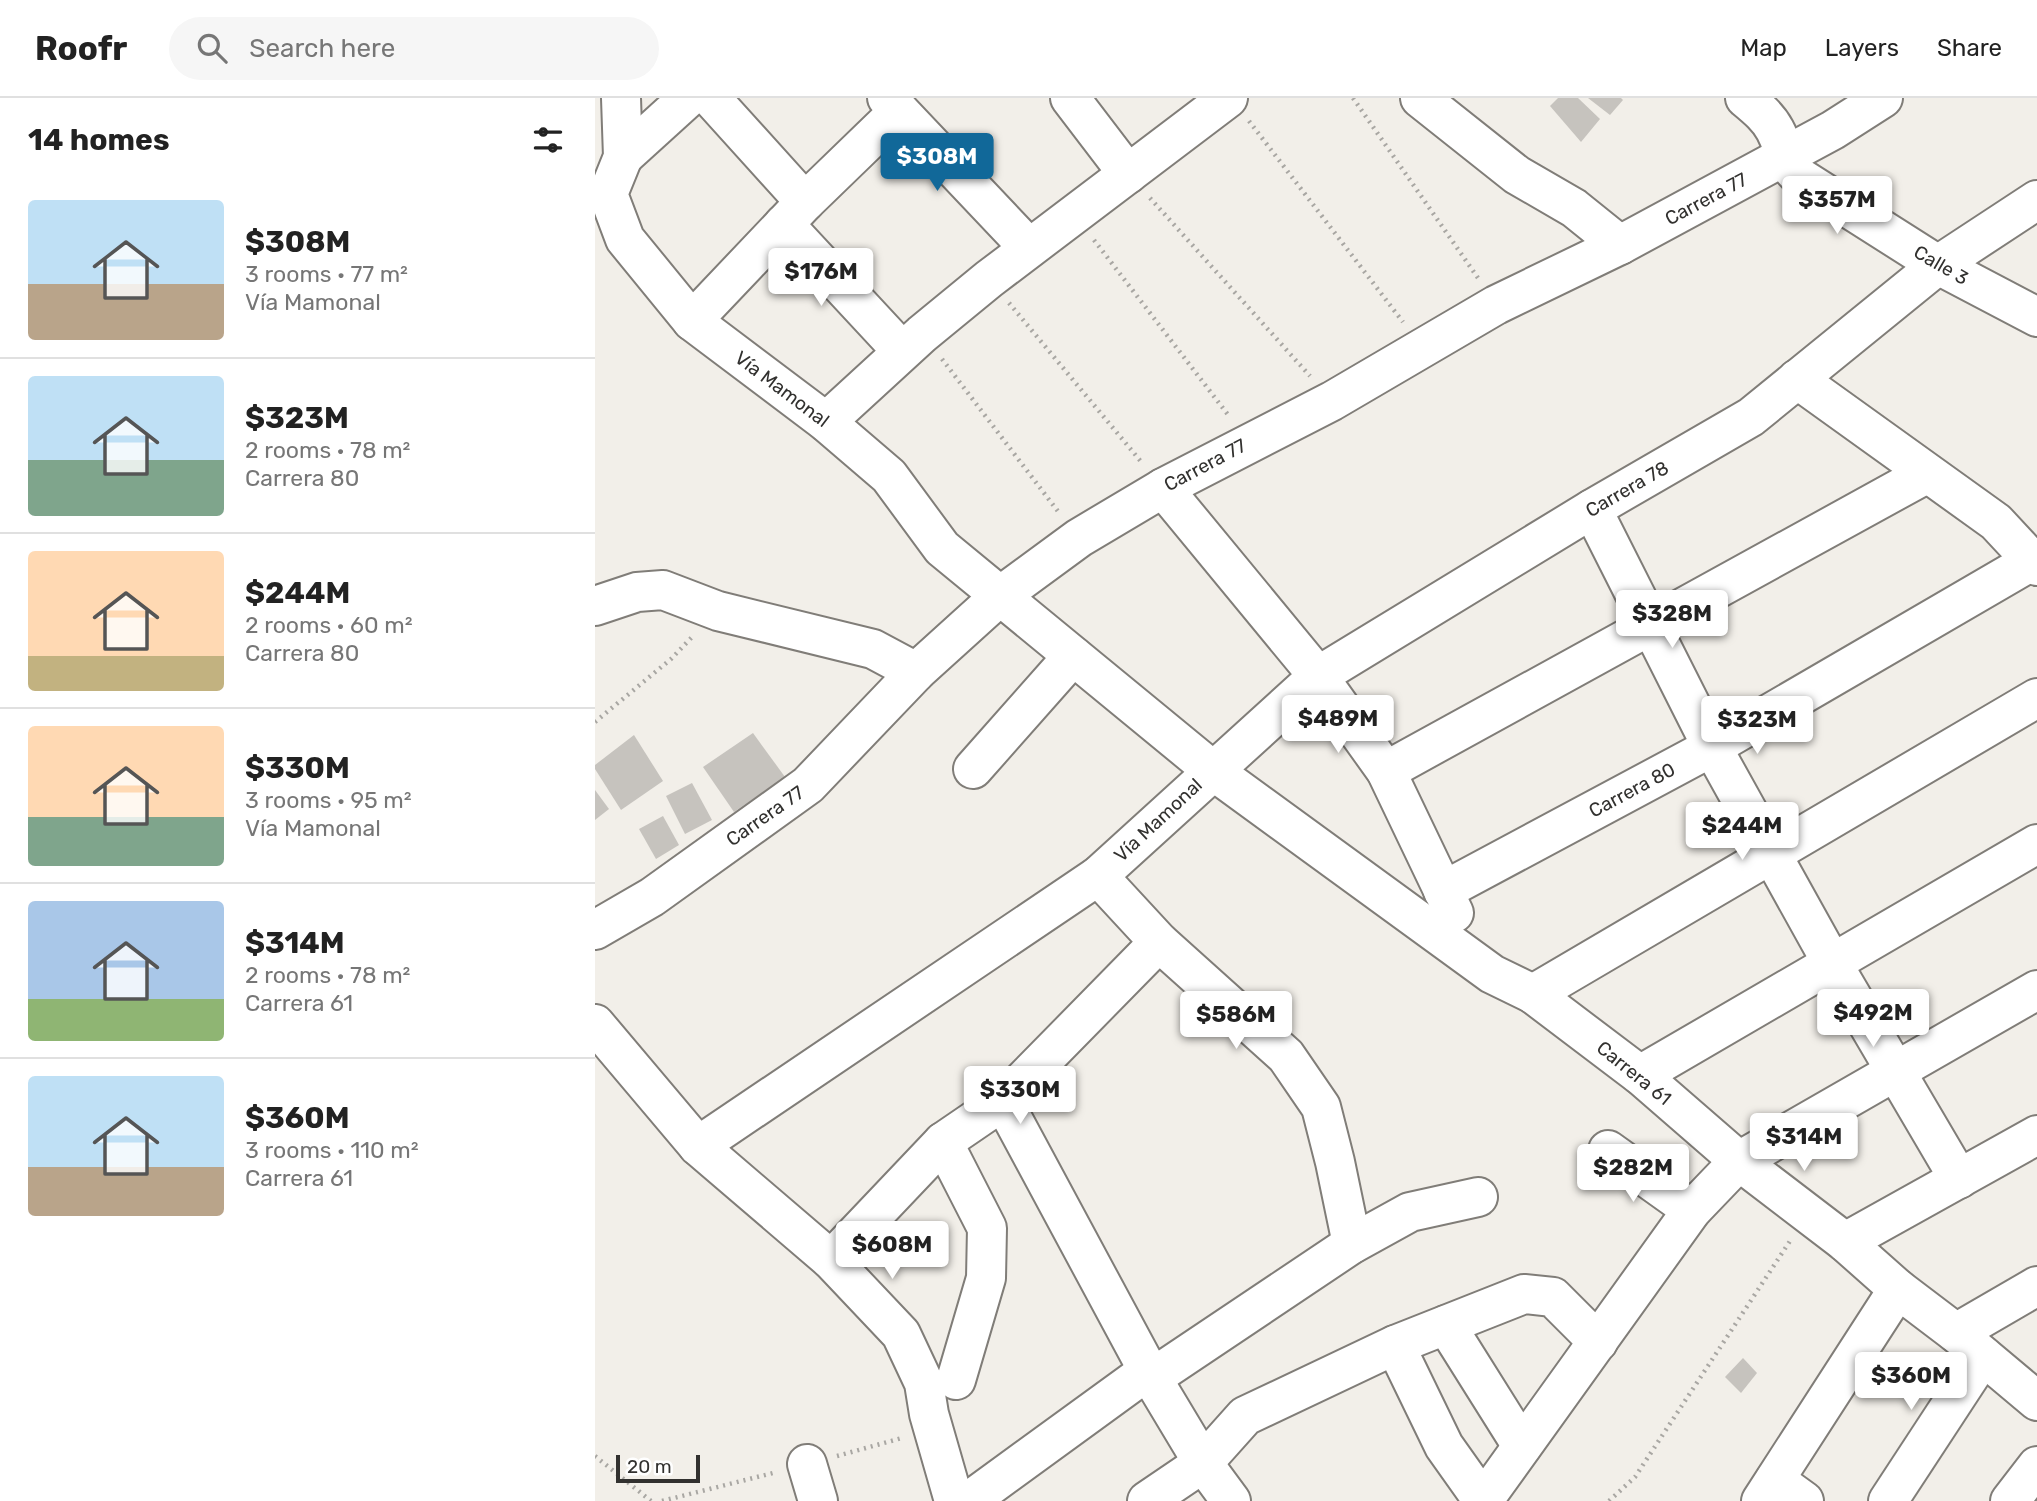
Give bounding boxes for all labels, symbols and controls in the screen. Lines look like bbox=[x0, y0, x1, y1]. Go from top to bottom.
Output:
search box bbox=[169, 17, 659, 80]
text: Roofr bbox=[35, 29, 127, 68]
icon: search bbox=[193, 29, 231, 67]
text: Search here bbox=[249, 33, 395, 64]
text: Map bbox=[1740, 34, 1787, 62]
text: Layers bbox=[1825, 34, 1899, 62]
text: Share bbox=[1937, 34, 2002, 62]
icon: filters bbox=[529, 121, 567, 159]
text: 14 homes bbox=[28, 122, 170, 158]
pin: $308M bbox=[888, 134, 986, 193]
text: $308M bbox=[897, 142, 977, 170]
street label: Carrera 77 bbox=[1661, 168, 1751, 230]
pin: $357M bbox=[1788, 176, 1886, 236]
text: $357M bbox=[1798, 185, 1876, 213]
text: $308M bbox=[245, 224, 350, 260]
icon: home bbox=[84, 228, 168, 312]
street label: Calle 3 bbox=[1910, 240, 1972, 290]
pin: $176M bbox=[772, 248, 870, 308]
text: $176M bbox=[784, 257, 858, 285]
text: 3 rooms · 77 m² bbox=[245, 260, 408, 288]
text: Vía Mamonal bbox=[245, 288, 381, 316]
street label: Vía Mamonal bbox=[730, 346, 834, 432]
text: $323M bbox=[245, 400, 349, 436]
icon: home bbox=[84, 404, 168, 488]
street label: Carrera 77 bbox=[1160, 434, 1250, 496]
text: 2 rooms · 78 m² bbox=[245, 436, 410, 464]
street label: Carrera 78 bbox=[1581, 456, 1673, 522]
text: Carrera 80 bbox=[245, 464, 359, 492]
text: $244M bbox=[245, 575, 350, 611]
icon: home bbox=[84, 579, 168, 663]
pin: $328M bbox=[1623, 590, 1721, 650]
text: $328M bbox=[1632, 599, 1712, 627]
text: 2 rooms · 60 m² bbox=[245, 611, 413, 639]
text: Carrera 80 bbox=[245, 639, 359, 667]
pin: $489M bbox=[1289, 696, 1387, 755]
pin: $323M bbox=[1708, 696, 1806, 756]
text: $489M bbox=[1298, 704, 1378, 732]
text: $323M bbox=[1717, 705, 1797, 733]
text: $330M bbox=[245, 750, 350, 786]
icon: home bbox=[84, 754, 168, 838]
street label: Carrera 80 bbox=[1585, 758, 1679, 822]
street label: Vía Mamonal bbox=[1109, 773, 1207, 867]
street label: Carrera 77 bbox=[722, 781, 809, 851]
text: 3 rooms · 95 m² bbox=[245, 786, 412, 814]
pin: $244M bbox=[1693, 802, 1791, 862]
text: $244M bbox=[1702, 811, 1782, 839]
text: Vía Mamonal bbox=[245, 814, 381, 842]
text: $314M bbox=[245, 925, 345, 961]
icon: home bbox=[84, 929, 168, 1013]
text: 2 rooms · 78 m² bbox=[245, 961, 410, 989]
text: Carrera 61 bbox=[245, 989, 353, 1017]
pin: $492M bbox=[1824, 990, 1922, 1049]
pin: $586M bbox=[1187, 992, 1285, 1051]
text: $492M bbox=[1833, 998, 1913, 1026]
text: $586M bbox=[1196, 1000, 1276, 1028]
street label: Carrera 61 bbox=[1592, 1036, 1676, 1110]
pin: $330M bbox=[971, 1066, 1069, 1126]
text: $330M bbox=[980, 1075, 1060, 1103]
text: $360M bbox=[245, 1100, 350, 1136]
icon: home bbox=[84, 1104, 168, 1188]
pin: $314M bbox=[1755, 1114, 1853, 1173]
text: $314M bbox=[1766, 1122, 1842, 1150]
text: 3 rooms · 110 m² bbox=[245, 1136, 419, 1164]
pin: $282M bbox=[1584, 1144, 1682, 1204]
text: $282M bbox=[1593, 1153, 1673, 1181]
text: Carrera 61 bbox=[245, 1164, 353, 1192]
pin: $608M bbox=[843, 1222, 941, 1281]
text: $608M bbox=[852, 1230, 932, 1258]
pin: $360M bbox=[1862, 1352, 1960, 1412]
text: $360M bbox=[1871, 1361, 1951, 1389]
scale bar bbox=[616, 1452, 700, 1484]
text: 20 m bbox=[627, 1455, 672, 1478]

